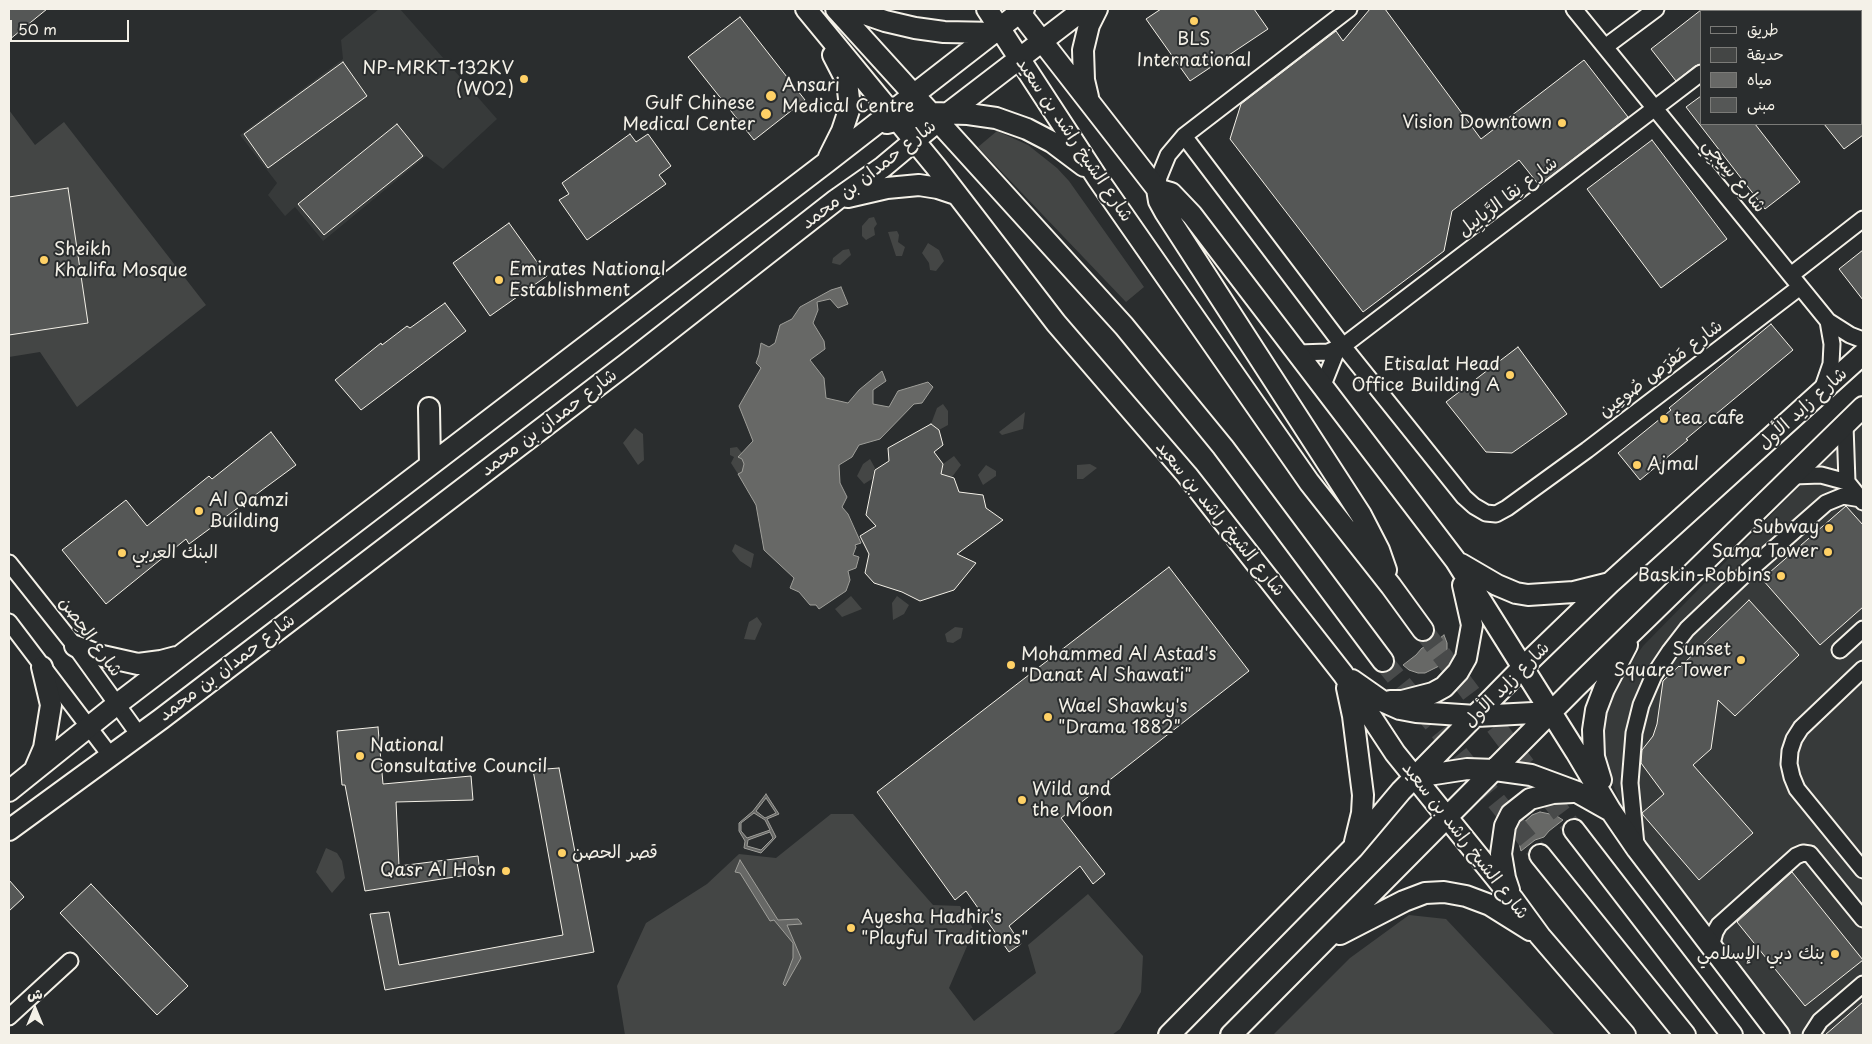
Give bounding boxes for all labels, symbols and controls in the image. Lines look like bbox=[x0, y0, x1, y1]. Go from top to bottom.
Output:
scale bar bbox=[12, 10, 131, 42]
legend bbox=[1700, 10, 1862, 125]
marker: BLS International bbox=[1188, 15, 1200, 27]
text: 50 m bbox=[18, 17, 57, 40]
text: طريق bbox=[1747, 17, 1779, 40]
place label: BLS International bbox=[1137, 29, 1251, 72]
text: حديقة bbox=[1747, 42, 1784, 65]
street label: شارع الشيخ راشد بن سعيد bbox=[1011, 54, 1137, 226]
place label: NP-MRKT-132KV (W02) bbox=[362, 58, 514, 100]
text: مياه bbox=[1747, 67, 1772, 90]
marker: NP-MRKT-132KV (W02) bbox=[518, 73, 530, 85]
place label: Ansari Medical Centre bbox=[782, 75, 914, 118]
marker: Ansari Medical Centre bbox=[764, 89, 778, 103]
text: مبنى bbox=[1747, 92, 1775, 115]
place label: Gulf Chinese Medical Center bbox=[622, 93, 755, 136]
marker: Gulf Chinese Medical Center bbox=[759, 107, 773, 121]
place label: Vision Downtown bbox=[1402, 112, 1552, 134]
street label: شارع حمدان بن محمد bbox=[797, 116, 941, 234]
marker: Vision Downtown bbox=[1556, 117, 1568, 129]
street label: شارع سِيجِي bbox=[1698, 135, 1770, 217]
street label: شارع نِقا الرَّيايِيل bbox=[1454, 152, 1562, 242]
place label: Sheikh Khalifa Mosque bbox=[54, 239, 187, 282]
marker: Sheikh Khalifa Mosque bbox=[38, 254, 50, 266]
place label: Emirates National Establishment bbox=[509, 259, 666, 302]
marker: Emirates National Establishment bbox=[493, 274, 505, 286]
street label: شارع مَفرَص صُوعِين bbox=[1595, 315, 1727, 423]
place label: Etisalat Head Office Building A bbox=[1351, 354, 1500, 396]
street label: شارع زايد الأول bbox=[1754, 363, 1852, 455]
street label: شارع حمدان بن محمد bbox=[476, 365, 622, 481]
marker: Etisalat Head Office Building A bbox=[1504, 369, 1516, 381]
place label: tea cafe bbox=[1674, 408, 1744, 430]
marker: tea cafe bbox=[1658, 413, 1670, 425]
street label: شارع الشيخ راشد بن سعيد bbox=[1151, 437, 1289, 601]
place label: Ajmal bbox=[1647, 454, 1699, 476]
marker: Ajmal bbox=[1631, 459, 1643, 471]
place label: Al Qamzi Building bbox=[209, 490, 289, 532]
marker: Al Qamzi Building bbox=[193, 505, 205, 517]
place label: Subway bbox=[1752, 517, 1819, 539]
marker: Subway bbox=[1823, 522, 1835, 534]
place label: Sama Tower bbox=[1712, 541, 1818, 563]
place label: البنك العربي bbox=[132, 542, 218, 564]
marker: Sama Tower bbox=[1822, 546, 1834, 558]
marker: البنك العربي bbox=[116, 547, 128, 559]
place label: Baskin-Robbins bbox=[1638, 565, 1771, 587]
marker: Baskin-Robbins bbox=[1775, 570, 1787, 582]
street label: شارع الحِصن bbox=[54, 593, 126, 681]
street label: شارع حمدان بن محمد bbox=[154, 610, 300, 726]
street label: شارع زايد الأول bbox=[1459, 637, 1555, 733]
place label: Sunset Square Tower bbox=[1613, 639, 1731, 682]
place label: Mohammed Al Astad's "Danat Al Shawati" bbox=[1021, 644, 1216, 686]
marker: Sunset Square Tower bbox=[1735, 654, 1747, 666]
marker: Mohammed Al Astad's "Danat Al Shawati" bbox=[1005, 659, 1017, 671]
place label: Wael Shawky's "Drama 1882" bbox=[1058, 696, 1187, 739]
marker: Wael Shawky's "Drama 1882" bbox=[1042, 711, 1054, 723]
place label: National Consultative Council bbox=[370, 735, 547, 778]
marker: National Consultative Council bbox=[354, 750, 366, 762]
street label: شارع الشيخ راشد بن سعيد bbox=[1397, 758, 1533, 924]
place label: Wild and the Moon bbox=[1032, 779, 1113, 822]
marker: Wild and the Moon bbox=[1016, 794, 1028, 806]
place label: قصر الحصن bbox=[572, 842, 658, 864]
marker: قصر الحصن bbox=[556, 847, 568, 859]
place label: Qasr Al Hosn bbox=[380, 860, 496, 882]
marker: Qasr Al Hosn bbox=[500, 865, 512, 877]
place label: Ayesha Hadhir's "Playful Traditions" bbox=[861, 907, 1028, 950]
marker: Ayesha Hadhir's "Playful Traditions" bbox=[845, 922, 857, 934]
place label: بنك دبي الإسلامي bbox=[1697, 943, 1825, 965]
marker: بنك دبي الإسلامي bbox=[1829, 948, 1841, 960]
text: ش bbox=[27, 983, 43, 1004]
north arrow bbox=[10, 984, 60, 1034]

